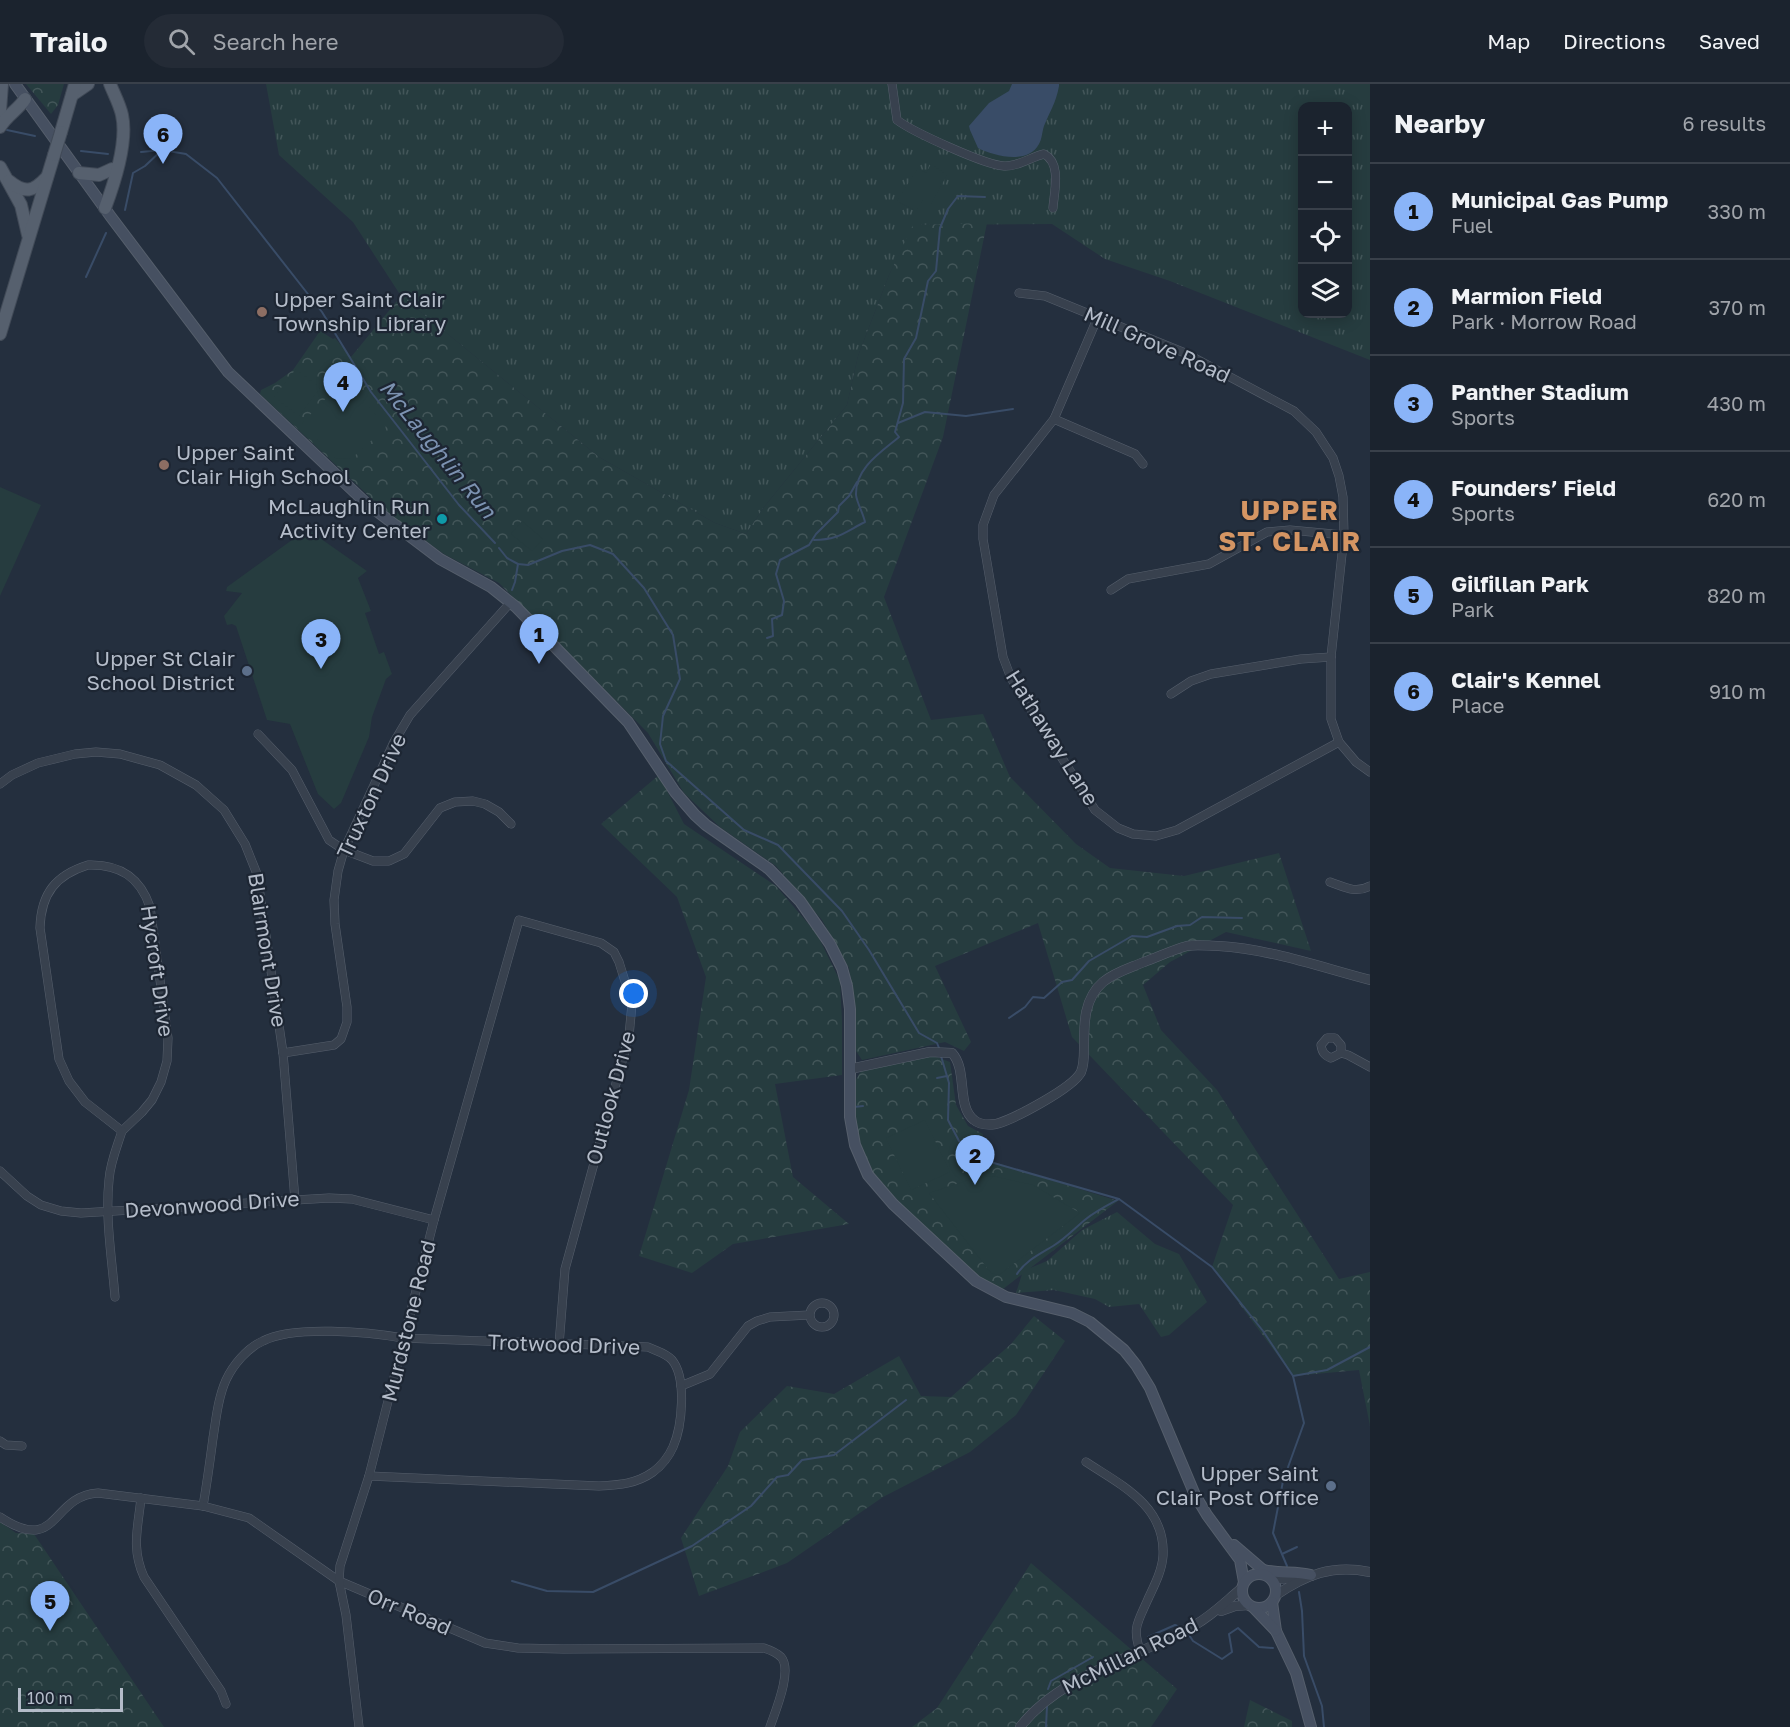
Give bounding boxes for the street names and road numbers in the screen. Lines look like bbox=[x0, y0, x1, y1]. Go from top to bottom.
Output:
street label: Mill Grove Road bbox=[1080, 300, 1235, 388]
street label: Hathaway Lane bbox=[1001, 665, 1105, 810]
street label: Truxton Drive bbox=[331, 729, 411, 862]
street label: Blairmont Drive bbox=[243, 871, 293, 1029]
street label: Hycroft Drive bbox=[136, 903, 180, 1038]
street label: Outlook Drive bbox=[580, 1028, 640, 1168]
street label: Devonwood Drive bbox=[124, 1185, 300, 1223]
street label: Murdstone Road bbox=[375, 1237, 441, 1404]
street label: Trotwood Drive bbox=[487, 1328, 641, 1360]
street label: Orr Road bbox=[364, 1582, 455, 1640]
street label: McMillan Road bbox=[1057, 1611, 1202, 1699]

